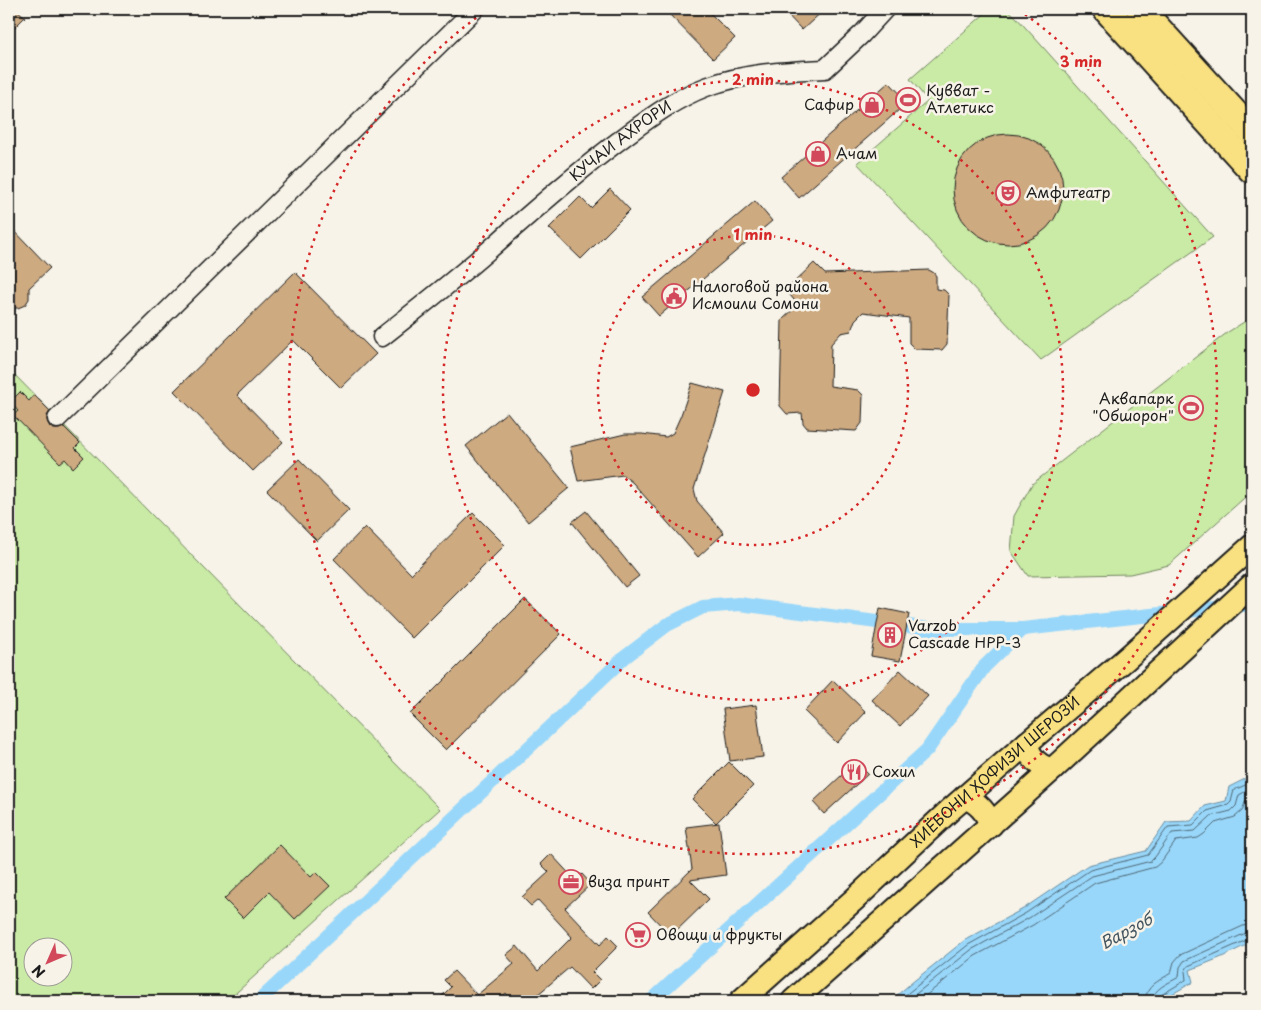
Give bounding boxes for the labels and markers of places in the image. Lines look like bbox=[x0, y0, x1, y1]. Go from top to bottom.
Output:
place label: Кувват - Атлетикс bbox=[926, 78, 994, 118]
sports icon: Кувват - Атлетикс bbox=[895, 87, 921, 113]
place label: Сафир bbox=[804, 92, 854, 115]
shop icon: Сафир bbox=[859, 92, 885, 118]
shop icon: Ачам bbox=[805, 141, 831, 167]
place label: Ачам bbox=[836, 141, 878, 164]
theatre icon: Aмфитеатр bbox=[995, 180, 1021, 206]
place label: Aмфитеатр bbox=[1026, 180, 1111, 203]
place label: Налоговой района Исмоили Сомони bbox=[692, 274, 829, 314]
public building icon: Налоговой района Исмоили Сомони bbox=[661, 283, 687, 309]
centre of rings bbox=[744, 381, 762, 399]
place label: Аквапарк "Обшорон" bbox=[1092, 386, 1174, 426]
sports icon: Аквапарк "Обшорон" bbox=[1178, 395, 1204, 421]
place label: Varzob Cascade HPP-3 bbox=[908, 613, 1021, 653]
building icon: Varzob Cascade HPP-3 bbox=[877, 622, 903, 648]
restaurant icon: Сохил bbox=[841, 759, 867, 785]
place label: Сохил bbox=[872, 759, 915, 782]
office icon: виза принт bbox=[558, 869, 584, 895]
place label: виза принт bbox=[588, 869, 670, 892]
supermarket icon: Овощи и фрукты bbox=[625, 922, 651, 948]
place label: Овощи и фрукты bbox=[656, 922, 782, 945]

